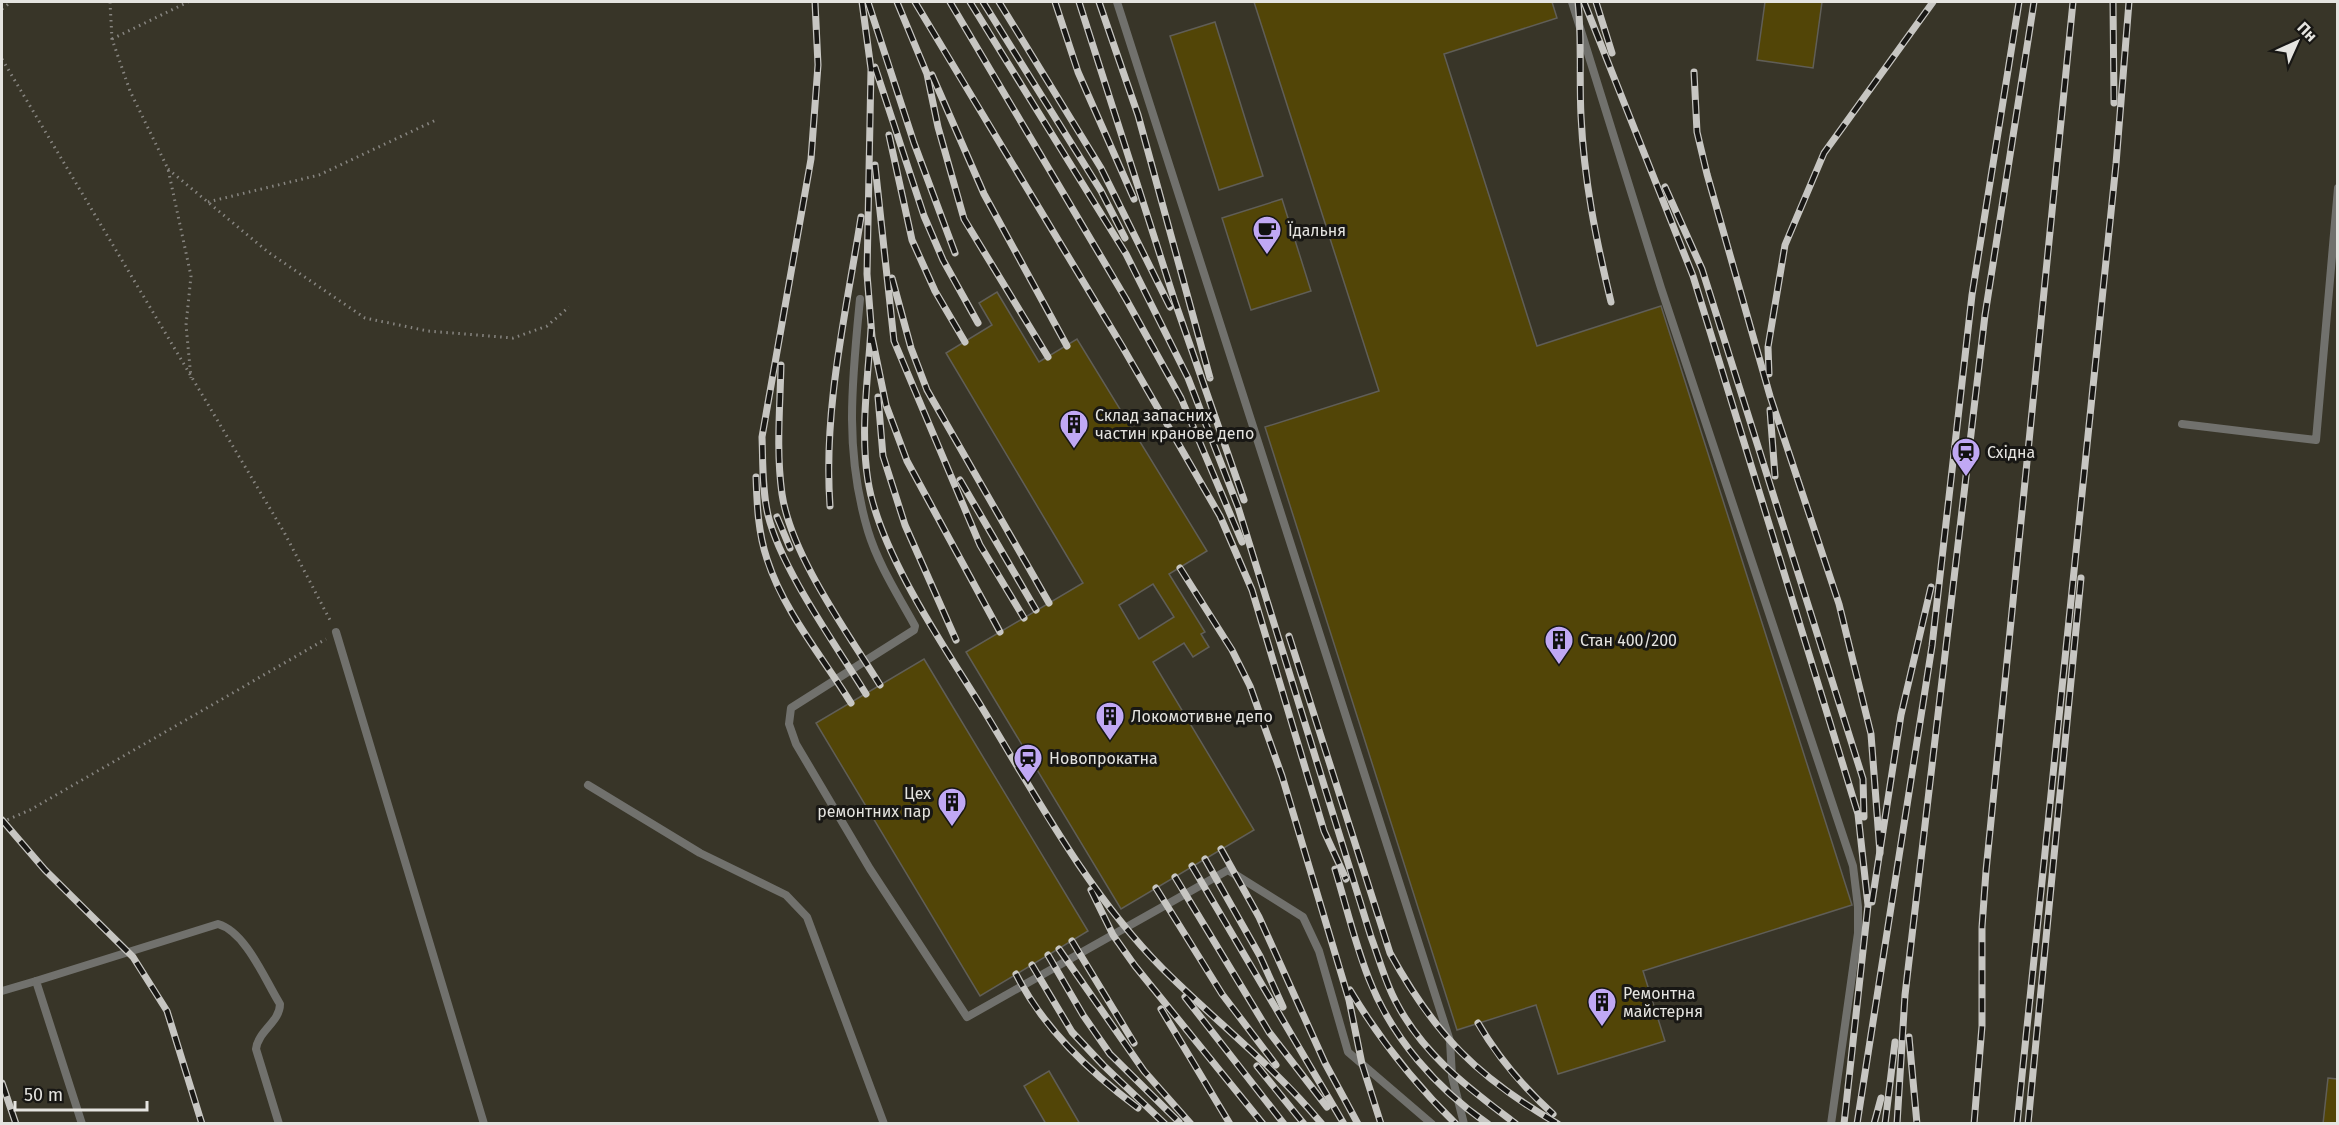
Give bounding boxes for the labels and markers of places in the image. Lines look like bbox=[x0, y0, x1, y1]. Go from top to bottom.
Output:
cafe icon: Їдальня bbox=[1251, 214, 1283, 256]
place label: Їдальня bbox=[1287, 221, 1346, 240]
place label: Склад запасних частин кранове депо bbox=[1095, 406, 1254, 443]
building icon: Склад запасних частин кранове депо bbox=[1058, 408, 1090, 450]
station icon: Східна bbox=[1950, 436, 1982, 478]
place label: Східна bbox=[1987, 443, 2035, 462]
building icon: Стан 400/200 bbox=[1543, 624, 1575, 666]
place label: Стан 400/200 bbox=[1580, 631, 1677, 650]
building icon: Локомотивне депо bbox=[1094, 700, 1126, 742]
place label: Локомотивне депо bbox=[1131, 707, 1273, 726]
station icon: Новопрокатна bbox=[1012, 742, 1044, 784]
place label: Новопрокатна bbox=[1049, 749, 1158, 768]
place label: Цех ремонтних пар bbox=[817, 784, 931, 821]
building icon: Цех ремонтних пар bbox=[936, 786, 968, 828]
place label: Ремонтна майстерня bbox=[1623, 984, 1703, 1021]
building icon: Ремонтна майстерня bbox=[1586, 986, 1618, 1028]

